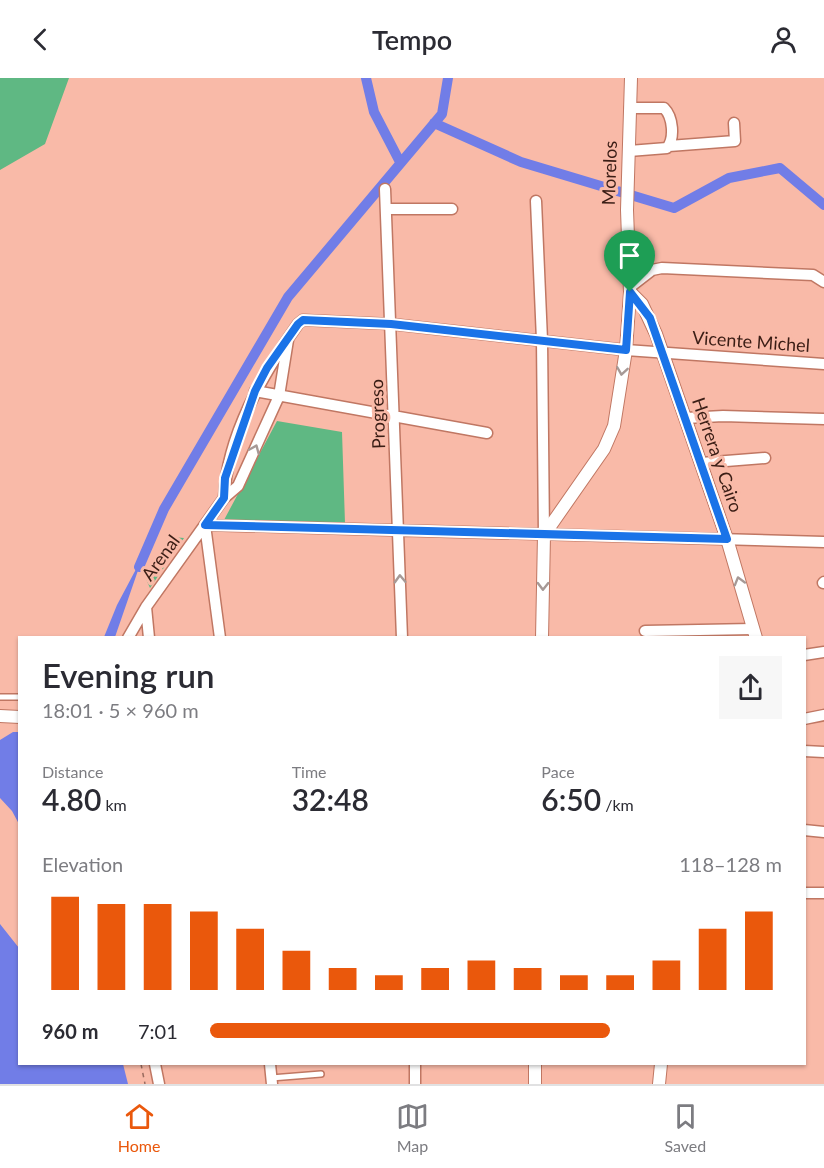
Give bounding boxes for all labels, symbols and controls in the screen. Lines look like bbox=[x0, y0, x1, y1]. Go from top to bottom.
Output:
icon: back bbox=[24, 23, 57, 56]
text: Tempo bbox=[372, 23, 452, 56]
icon: person bbox=[767, 23, 800, 56]
street label: Morelos bbox=[597, 140, 621, 206]
pin bbox=[604, 230, 655, 292]
icon: arrive bbox=[613, 239, 646, 272]
street label: Vicente Michel bbox=[691, 326, 811, 356]
one-way arrow bbox=[617, 366, 629, 375]
street label: Progreso bbox=[365, 379, 389, 449]
street label: Herrera y Cairo bbox=[688, 394, 748, 515]
one-way arrow bbox=[248, 445, 260, 456]
street label: Arenal bbox=[136, 530, 184, 585]
one-way arrow bbox=[393, 575, 406, 584]
one-way arrow bbox=[734, 576, 746, 587]
one-way arrow bbox=[537, 582, 549, 591]
text: Evening run bbox=[42, 655, 215, 695]
button: share bbox=[719, 656, 782, 719]
text: 18:01 · 5 × 960 m bbox=[42, 698, 199, 722]
text: Distance bbox=[42, 762, 103, 781]
text: Time bbox=[292, 762, 327, 781]
text: Pace bbox=[541, 762, 575, 781]
text: 4.80 bbox=[42, 781, 101, 817]
text: 32:48 bbox=[292, 781, 369, 817]
text: 6:50 bbox=[541, 781, 601, 817]
text: km bbox=[101, 795, 127, 814]
text: /km bbox=[601, 795, 634, 814]
text: Elevation bbox=[42, 852, 123, 876]
text: 118–128 m bbox=[679, 852, 782, 876]
text: 960 m bbox=[42, 1019, 98, 1043]
text: 7:01 bbox=[138, 1019, 178, 1043]
tab: Home bbox=[118, 1100, 160, 1155]
tab: Map bbox=[396, 1100, 429, 1155]
tab: Saved bbox=[664, 1100, 706, 1155]

